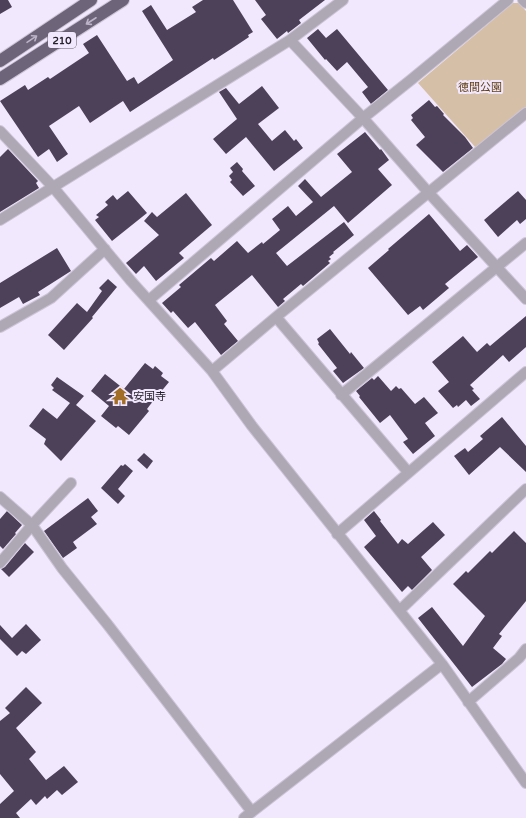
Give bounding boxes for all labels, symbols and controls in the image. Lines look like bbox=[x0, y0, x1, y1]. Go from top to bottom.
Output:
one-way arrow bbox=[85, 17, 96, 25]
road number: 210 bbox=[48, 32, 76, 48]
one-way arrow bbox=[26, 35, 38, 43]
park label: 徳間公園 bbox=[458, 81, 502, 94]
temple icon: 安国寺 bbox=[110, 386, 130, 406]
place label: 安国寺 bbox=[133, 390, 166, 403]

